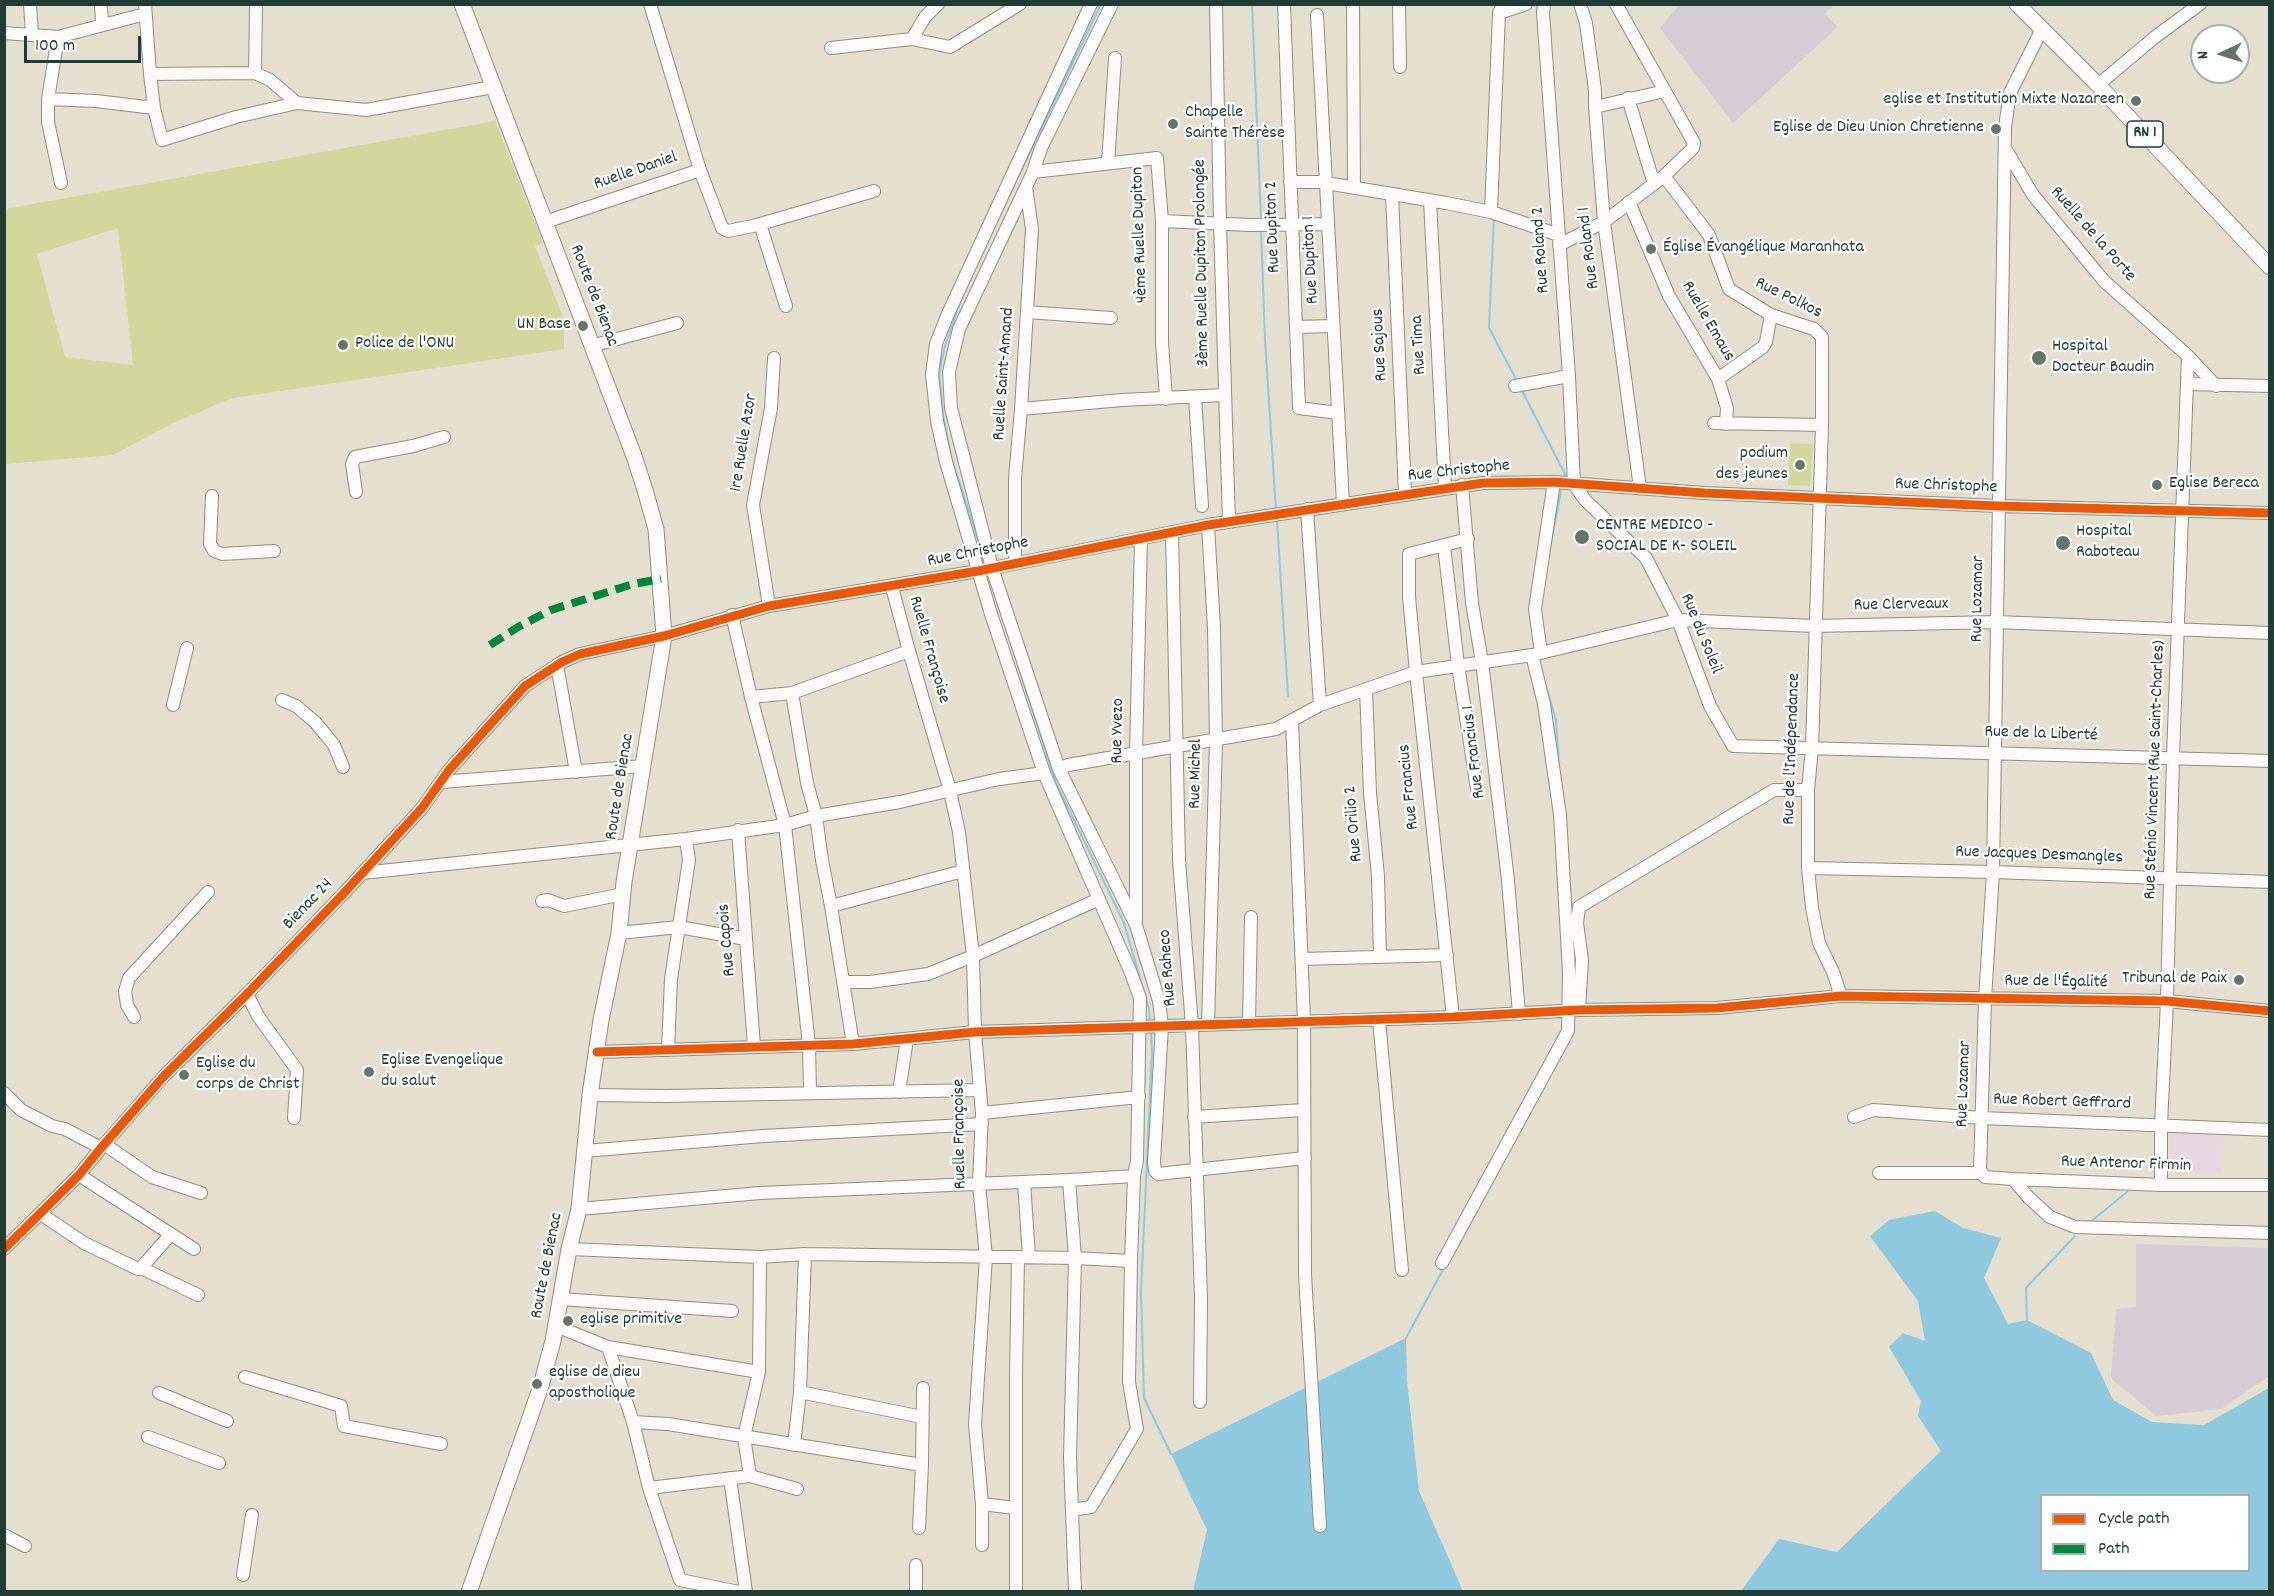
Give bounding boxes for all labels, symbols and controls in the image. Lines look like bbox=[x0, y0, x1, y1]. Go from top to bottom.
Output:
scale bar bbox=[27, 24, 144, 62]
north arrow bbox=[2190, 24, 2250, 84]
text: 100 m bbox=[35, 34, 75, 59]
text: N bbox=[2192, 50, 2215, 60]
place label: eglise et Institution Mixte Nazareen bbox=[1883, 90, 2124, 112]
marker: eglise et Institution Mixte Nazareen bbox=[2129, 94, 2143, 108]
place label: Chapelle Sainte Thérèse bbox=[1185, 103, 1285, 146]
marker: Chapelle Sainte Thérèse bbox=[1166, 117, 1180, 131]
place label: Eglise de Dieu Union Chretienne bbox=[1773, 118, 1984, 140]
road number: RN 1 bbox=[2127, 121, 2163, 147]
marker: Eglise de Dieu Union Chretienne bbox=[1989, 122, 2003, 136]
street label: Ruelle Daniel bbox=[592, 148, 680, 196]
street label: 3ème Ruelle Dupiton Prolongée bbox=[1190, 159, 1216, 367]
street label: 4ème Ruelle Dupiton bbox=[1128, 167, 1154, 303]
street label: Rue Dupiton 2 bbox=[1262, 181, 1286, 273]
street label: Ruelle de la Porte bbox=[2045, 183, 2139, 287]
street label: Rue Roland 2 bbox=[1528, 206, 1556, 294]
street label: Rue Roland 1 bbox=[1574, 206, 1606, 290]
street label: Rue Dupiton 1 bbox=[1299, 215, 1325, 305]
place label: Église Évangélique Maranhata bbox=[1663, 238, 1864, 260]
street label: Route de Bienac bbox=[564, 242, 622, 350]
marker: Église Évangélique Maranhata bbox=[1644, 242, 1658, 256]
street label: Rue Polkos bbox=[1751, 274, 1825, 324]
street label: Ruelle Emaus bbox=[1675, 278, 1739, 366]
street label: Ruelle Saint-Amand bbox=[990, 307, 1020, 441]
street label: Rue Sajous bbox=[1368, 308, 1394, 382]
place label: UN Base bbox=[517, 315, 571, 337]
street label: Rue Tima bbox=[1408, 315, 1432, 375]
marker: UN Base bbox=[576, 319, 590, 333]
place label: Police de l'ONU bbox=[355, 334, 454, 356]
place label: Hospital Docteur Baudin bbox=[2052, 337, 2154, 380]
marker: Police de l'ONU bbox=[336, 338, 350, 352]
marker: Hospital Docteur Baudin bbox=[2030, 349, 2048, 367]
street label: 1re Ruelle Azor bbox=[727, 392, 763, 494]
place label: podium des jeunes bbox=[1716, 444, 1788, 486]
street label: Rue Christophe bbox=[1407, 456, 1511, 488]
marker: podium des jeunes bbox=[1793, 458, 1807, 472]
street label: Rue Christophe bbox=[1894, 474, 1998, 500]
place label: Eglise Bereca bbox=[2169, 474, 2259, 496]
marker: Eglise Bereca bbox=[2150, 478, 2164, 492]
place label: CENTRE MEDICO - SOCIAL DE K- SOLEIL bbox=[1596, 516, 1737, 558]
place label: Hospital Raboteau bbox=[2076, 522, 2140, 564]
marker: CENTRE MEDICO - SOCIAL DE K- SOLEIL bbox=[1573, 528, 1591, 546]
street label: Rue Christophe bbox=[926, 533, 1030, 573]
marker: Hospital Raboteau bbox=[2054, 534, 2072, 552]
street label: Rue Lozamar bbox=[1967, 555, 1991, 643]
street label: Rue du Soleil bbox=[1674, 591, 1726, 677]
street label: Ruelle Françoise bbox=[902, 594, 954, 706]
street label: Rue Clerveaux bbox=[1853, 594, 1949, 618]
street label: Rue Sténio Vincent (Rue Saint-Charles) bbox=[2141, 640, 2171, 900]
street label: Rue de l'Indépendance bbox=[1780, 673, 1806, 825]
street label: Rue Yvezo bbox=[1108, 698, 1130, 764]
street label: Rue Francius 1 bbox=[1459, 704, 1491, 800]
street label: Rue de la Liberté bbox=[1984, 722, 2098, 748]
street label: Route de Bienac bbox=[602, 732, 640, 842]
street label: Rue Michel bbox=[1186, 739, 1208, 809]
street label: Rue Francius bbox=[1395, 743, 1425, 831]
street label: Rue Orilio 2 bbox=[1341, 785, 1369, 863]
street label: Rue Jacques Desmangles bbox=[1955, 842, 2123, 870]
street label: Bienac 24 bbox=[279, 875, 339, 935]
street label: Rue Capois bbox=[714, 903, 742, 977]
street label: Rue Raheco bbox=[1156, 929, 1182, 1007]
place label: Tribunal de Paix bbox=[2122, 969, 2227, 991]
street label: Rue de l'Égalité bbox=[2004, 971, 2108, 995]
marker: Tribunal de Paix bbox=[2232, 973, 2246, 987]
street label: Rue Lozamar bbox=[1953, 1040, 1977, 1128]
place label: Eglise Evengelique du salut bbox=[381, 1051, 503, 1094]
place label: Eglise du corps de Christ bbox=[196, 1054, 300, 1096]
marker: Eglise Evengelique du salut bbox=[362, 1065, 376, 1079]
marker: Eglise du corps de Christ bbox=[177, 1068, 191, 1082]
street label: Ruelle Françoise bbox=[949, 1079, 973, 1189]
street label: Rue Robert Geffrard bbox=[1993, 1090, 2131, 1116]
street label: Rue Antenor Firmin bbox=[2060, 1152, 2192, 1178]
street label: Route de Bienac bbox=[527, 1211, 569, 1321]
place label: eglise primitive bbox=[580, 1310, 682, 1332]
marker: eglise primitive bbox=[561, 1314, 575, 1328]
place label: eglise de dieu apostholique bbox=[549, 1363, 640, 1406]
marker: eglise de dieu apostholique bbox=[530, 1377, 544, 1391]
legend bbox=[2040, 1494, 2250, 1572]
text: Cycle path bbox=[2098, 1507, 2169, 1532]
text: Path bbox=[2098, 1537, 2130, 1562]

